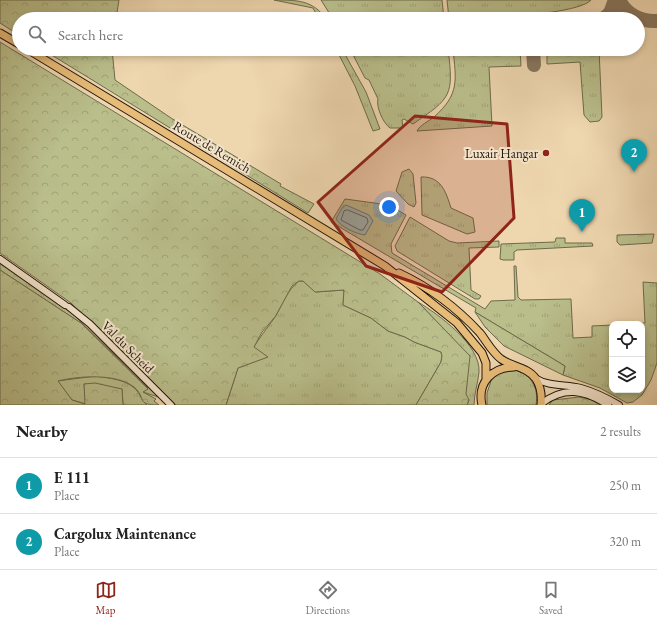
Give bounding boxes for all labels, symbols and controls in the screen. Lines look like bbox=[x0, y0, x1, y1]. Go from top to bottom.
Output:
search box bbox=[12, 12, 645, 56]
icon: search bbox=[26, 23, 48, 45]
text: Search here bbox=[58, 25, 123, 44]
street label: Route de Remich bbox=[170, 117, 254, 177]
pin: 2 bbox=[621, 139, 647, 172]
place label: Luxair Hangar bbox=[465, 145, 539, 162]
marker: Luxair Hangar bbox=[541, 148, 551, 158]
your location bbox=[379, 197, 399, 217]
pin: 1 bbox=[569, 199, 595, 232]
street label: Val du Scheid bbox=[98, 317, 158, 377]
map controls bbox=[609, 321, 645, 393]
button: locate bbox=[609, 321, 645, 357]
button: layers bbox=[609, 357, 645, 393]
text: Nearby bbox=[16, 420, 68, 442]
text: 2 results bbox=[600, 423, 641, 440]
text: E 111 bbox=[54, 468, 90, 487]
text: 1 bbox=[26, 477, 32, 494]
text: 250 m bbox=[610, 477, 641, 494]
text: Place bbox=[54, 487, 80, 504]
text: Cargolux Maintenance bbox=[54, 524, 196, 543]
text: 2 bbox=[26, 533, 32, 550]
text: 320 m bbox=[610, 533, 641, 550]
text: Place bbox=[54, 543, 80, 560]
tab: Map bbox=[95, 579, 117, 617]
tab: Directions bbox=[306, 579, 350, 617]
tab: Saved bbox=[539, 579, 562, 617]

